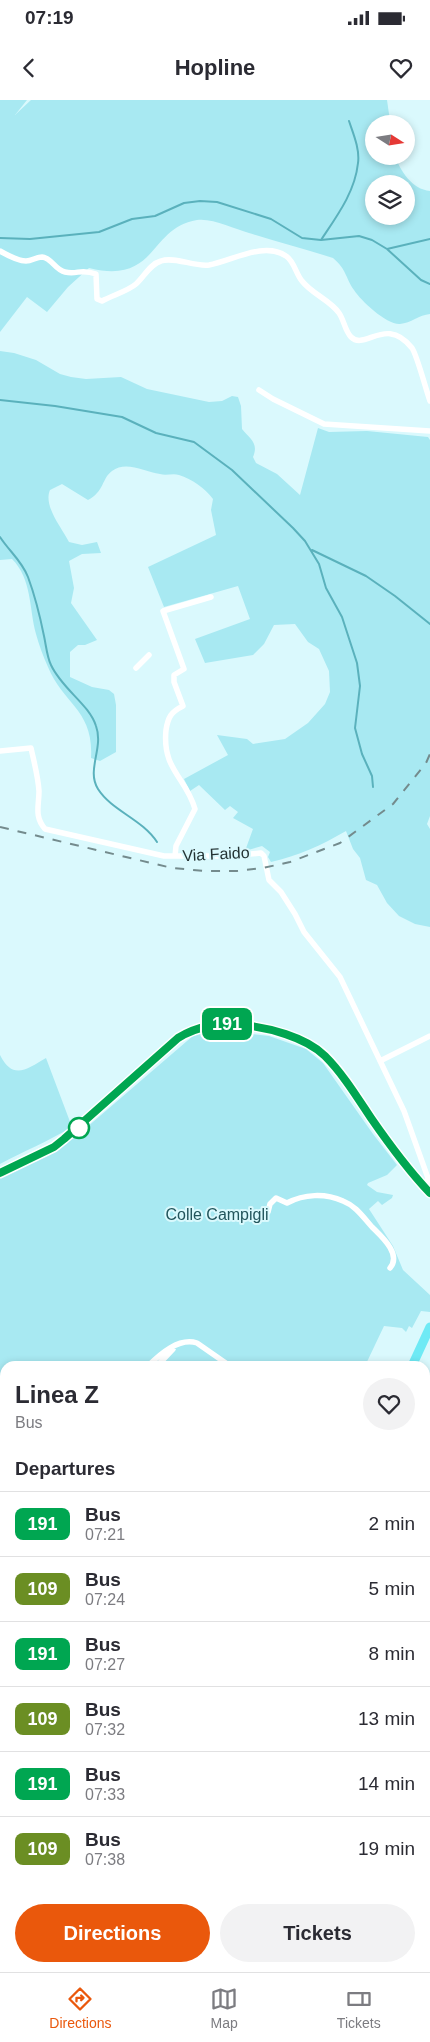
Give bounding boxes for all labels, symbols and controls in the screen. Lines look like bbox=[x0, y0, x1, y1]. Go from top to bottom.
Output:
text: 07:19 bbox=[25, 7, 74, 28]
icon: back bbox=[15, 54, 43, 82]
icon: heart bbox=[387, 54, 415, 82]
text: Hopline bbox=[175, 55, 255, 80]
north arrow bbox=[365, 115, 415, 165]
map controls bbox=[365, 115, 415, 225]
button: layers bbox=[365, 175, 415, 225]
street label: Via Faido bbox=[182, 844, 250, 864]
line badge: 191 bbox=[198, 1008, 256, 1040]
text: 191 bbox=[212, 1014, 242, 1034]
unlabelled marker bbox=[68, 1117, 90, 1139]
park label: Colle Campigli bbox=[165, 1206, 269, 1223]
button: heart bbox=[363, 1378, 415, 1430]
text: Linea Z bbox=[15, 1381, 99, 1408]
text: Bus bbox=[15, 1414, 43, 1431]
text: Departures bbox=[15, 1458, 115, 1479]
text: Bus bbox=[85, 1504, 121, 1525]
text: 2 min bbox=[369, 1513, 415, 1534]
text: 191 bbox=[27, 1514, 58, 1534]
text: 07:21 bbox=[85, 1526, 125, 1543]
text: Bus bbox=[85, 1569, 121, 1590]
text: 5 min bbox=[369, 1578, 415, 1599]
text: 109 bbox=[27, 1579, 58, 1599]
text: 07:24 bbox=[85, 1591, 125, 1608]
text: Bus bbox=[85, 1634, 121, 1655]
text: 8 min bbox=[369, 1643, 415, 1664]
text: 191 bbox=[27, 1644, 58, 1664]
text: 07:27 bbox=[85, 1656, 125, 1673]
text: Bus bbox=[85, 1699, 121, 1720]
text: 13 min bbox=[358, 1708, 415, 1729]
text: 109 bbox=[27, 1709, 58, 1729]
text: 07:32 bbox=[85, 1721, 125, 1738]
text: Bus bbox=[85, 1764, 121, 1785]
text: 14 min bbox=[358, 1773, 415, 1794]
text: 191 bbox=[27, 1774, 58, 1794]
text: 07:33 bbox=[85, 1786, 125, 1803]
text: Bus bbox=[85, 1829, 121, 1850]
text: 19 min bbox=[358, 1838, 415, 1859]
text: 109 bbox=[27, 1839, 58, 1859]
text: 07:38 bbox=[85, 1851, 125, 1868]
button: Directions bbox=[15, 1904, 210, 1962]
button: Tickets bbox=[220, 1904, 415, 1962]
tab: Directions bbox=[49, 1985, 112, 2031]
tab: Map bbox=[210, 1985, 238, 2031]
tab: Tickets bbox=[337, 1985, 381, 2031]

